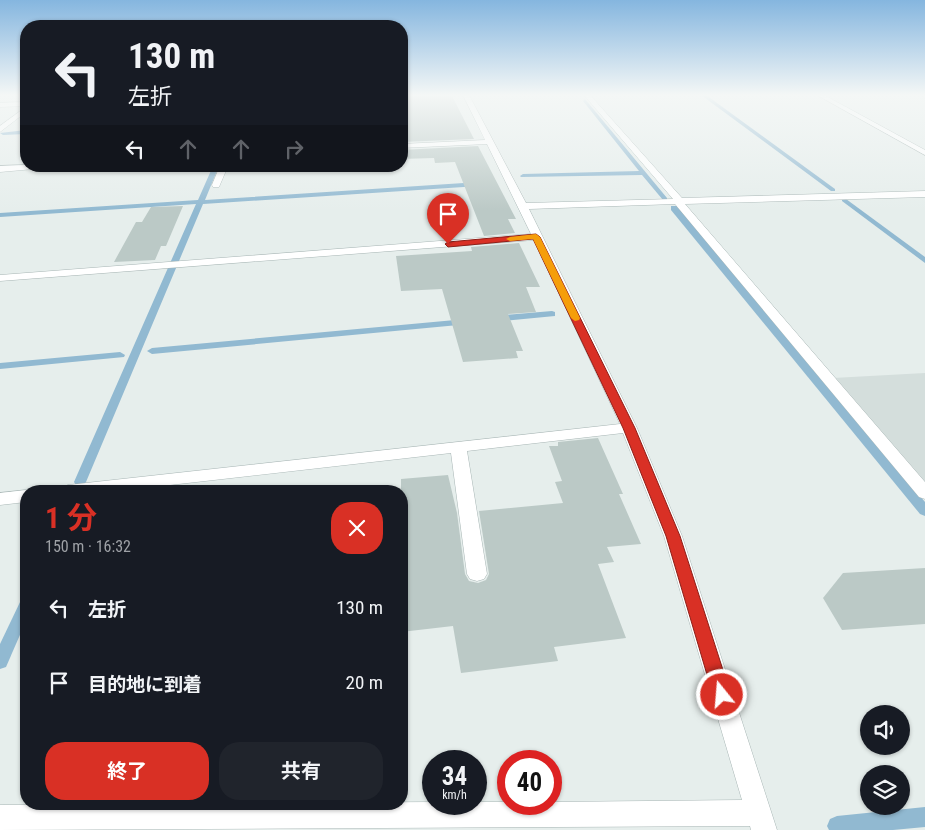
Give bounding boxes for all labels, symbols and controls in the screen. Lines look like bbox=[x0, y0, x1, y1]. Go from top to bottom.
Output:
text: 130 m bbox=[128, 36, 215, 77]
icon: left bbox=[45, 40, 110, 105]
text: 左折 bbox=[128, 84, 172, 109]
icon: left bbox=[121, 135, 149, 163]
icon: ahead bbox=[174, 135, 202, 163]
icon: ahead bbox=[227, 135, 255, 163]
icon: right bbox=[280, 135, 308, 163]
pin bbox=[427, 193, 469, 244]
icon: arrive bbox=[434, 200, 462, 228]
text: 1 分 bbox=[45, 500, 97, 535]
button: close bbox=[331, 502, 383, 554]
text: 150 m · 16:32 bbox=[45, 537, 131, 556]
icon: left bbox=[45, 594, 73, 622]
text: 130 m bbox=[336, 596, 383, 619]
text: 左折 bbox=[88, 598, 126, 621]
position arrow bbox=[695, 668, 747, 720]
icon: arrive bbox=[45, 669, 73, 697]
text: 20 m bbox=[346, 671, 383, 694]
text: 目的地に到着 bbox=[88, 673, 202, 696]
map controls bbox=[860, 705, 910, 815]
button: sound bbox=[860, 705, 910, 755]
button: 終了 bbox=[45, 742, 209, 800]
button: 共有 bbox=[219, 742, 383, 800]
speed limit sign: 40 bbox=[497, 750, 562, 815]
text: 34 bbox=[442, 762, 467, 791]
button: layers bbox=[860, 765, 910, 815]
text: km/h bbox=[442, 788, 467, 802]

